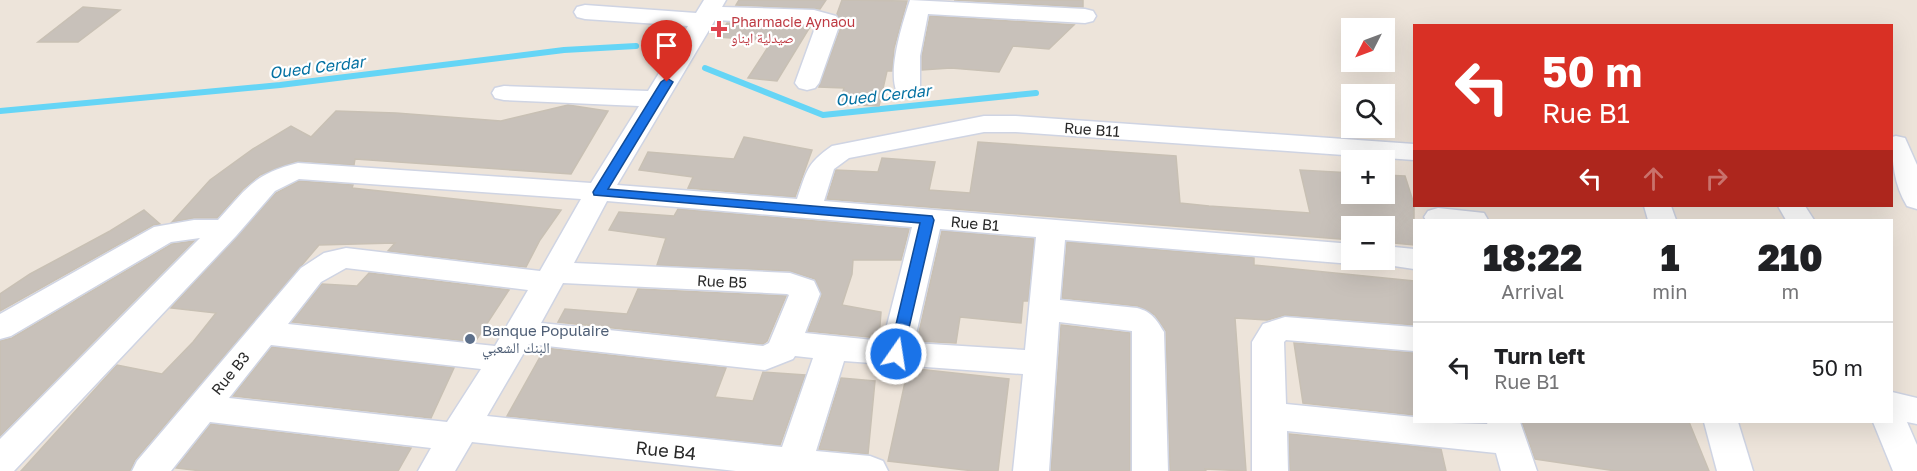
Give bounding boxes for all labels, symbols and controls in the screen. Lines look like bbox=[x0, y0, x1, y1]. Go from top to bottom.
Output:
place label: Pharmacie Aynaou صيدلية ايناو bbox=[731, 13, 855, 47]
north arrow bbox=[1341, 18, 1395, 72]
map controls bbox=[1341, 18, 1395, 270]
pin bbox=[641, 20, 692, 82]
marker: Pharmacie Aynaou صيدلية ايناو bbox=[712, 22, 726, 36]
icon: arrive bbox=[650, 29, 683, 62]
text: 50 m bbox=[1542, 46, 1642, 96]
icon: left bbox=[1443, 48, 1521, 126]
water label: Oued Cerdar bbox=[268, 51, 369, 83]
water label: Oued Cerdar bbox=[834, 80, 935, 110]
button: search bbox=[1341, 84, 1395, 138]
text: Rue B1 bbox=[1542, 97, 1630, 129]
street label: Rue B11 bbox=[1063, 118, 1121, 140]
button: + bbox=[1341, 150, 1395, 204]
icon: left bbox=[1574, 162, 1607, 195]
icon: ahead bbox=[1637, 162, 1670, 195]
icon: right bbox=[1700, 162, 1733, 195]
street label: Rue B1 bbox=[950, 212, 1000, 234]
button: − bbox=[1341, 216, 1395, 270]
text: 18:22 bbox=[1483, 236, 1582, 279]
text: 1 bbox=[1660, 236, 1679, 279]
text: 210 bbox=[1758, 236, 1823, 279]
street label: Rue B5 bbox=[696, 271, 748, 291]
text: Arrival bbox=[1501, 279, 1564, 303]
text: min bbox=[1652, 279, 1688, 303]
text: m bbox=[1781, 279, 1799, 303]
place label: Banque Populaire البنك الشعبي bbox=[482, 321, 609, 360]
position arrow bbox=[864, 322, 928, 386]
marker: Banque Populaire البنك الشعبي bbox=[463, 332, 477, 346]
text: Turn left bbox=[1494, 342, 1585, 369]
street label: Rue B3 bbox=[207, 348, 253, 398]
icon: left bbox=[1443, 351, 1476, 384]
text: 50 m bbox=[1812, 354, 1863, 381]
text: Rue B1 bbox=[1494, 369, 1559, 393]
street label: Rue B4 bbox=[635, 436, 697, 464]

